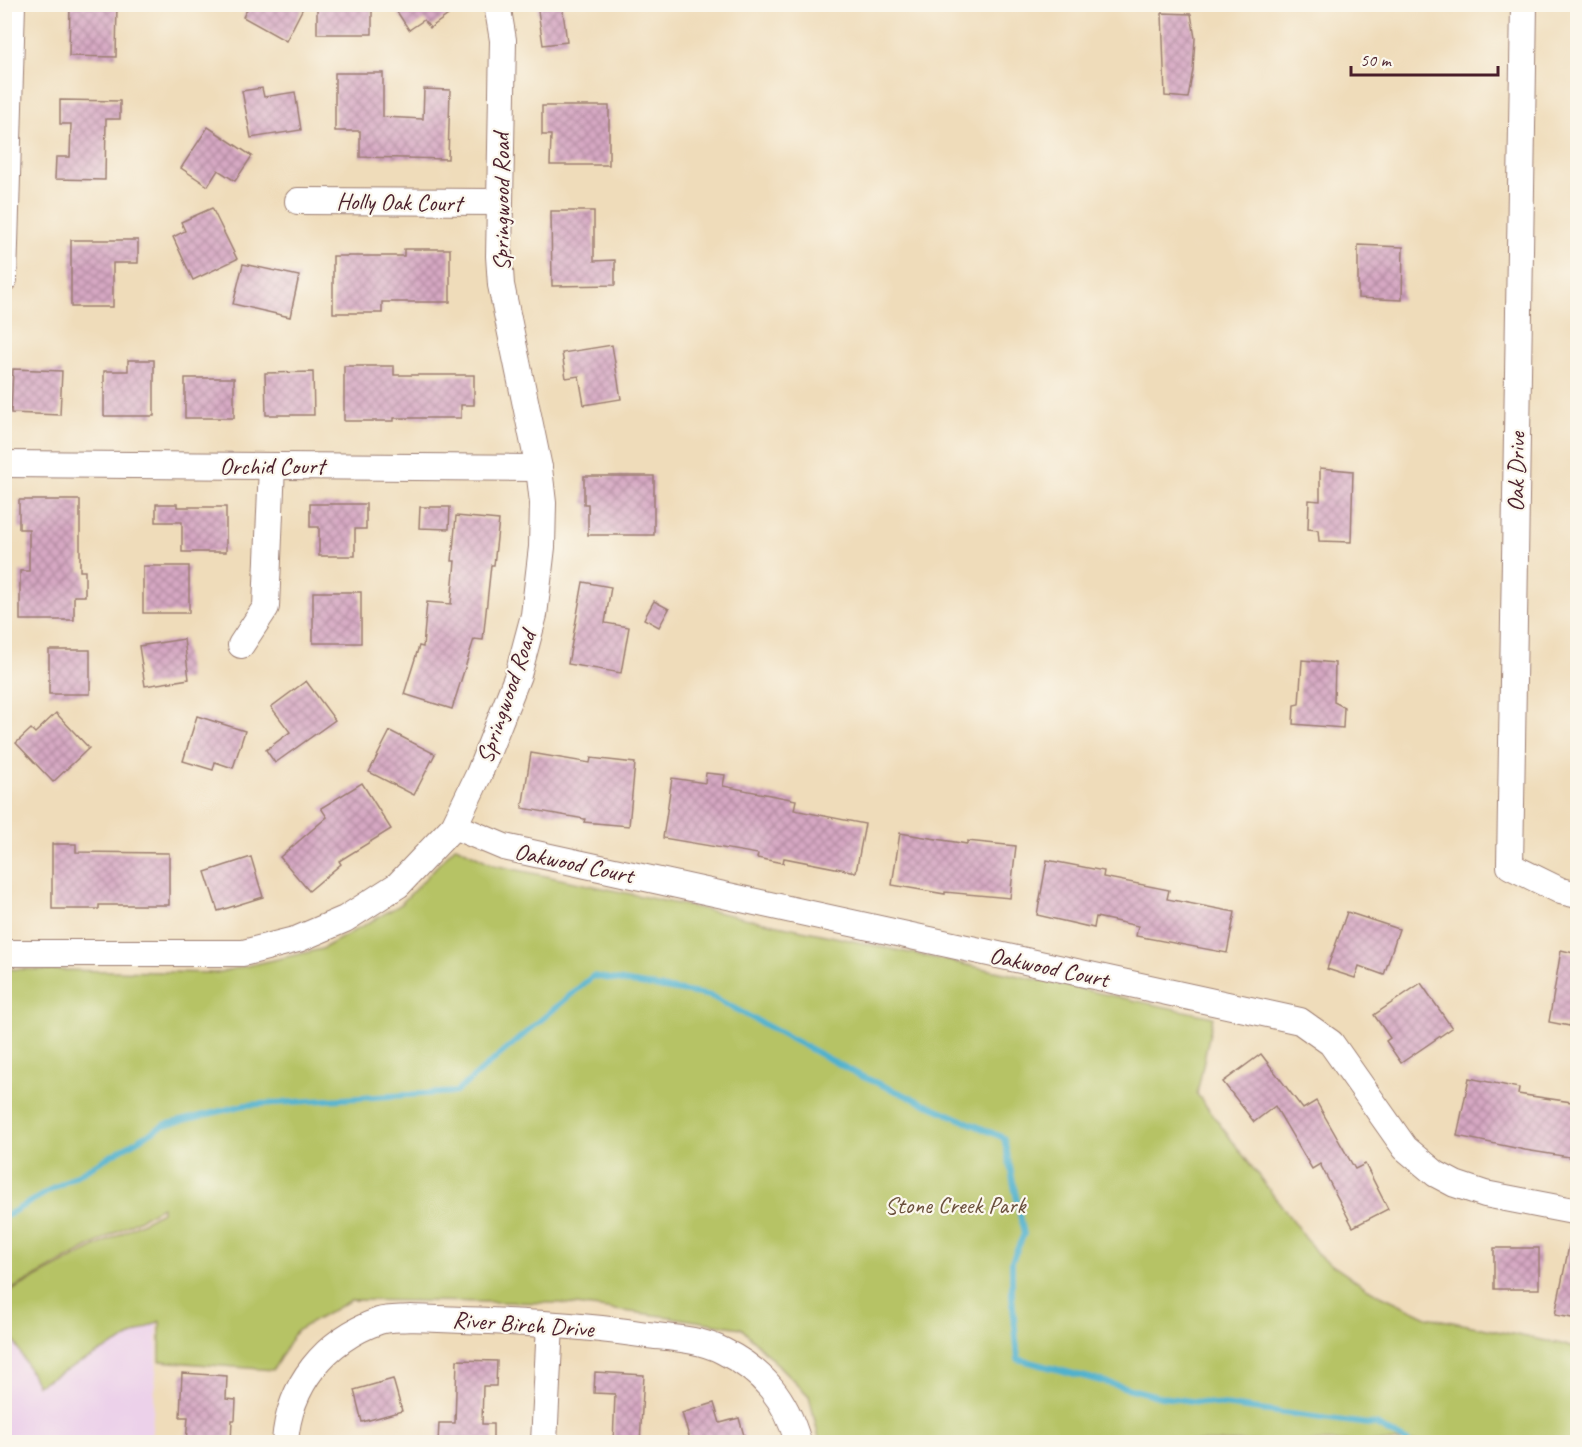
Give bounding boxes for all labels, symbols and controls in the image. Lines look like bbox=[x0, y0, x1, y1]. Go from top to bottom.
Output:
scale bar bbox=[1351, 39, 1498, 77]
text: 50 m bbox=[1360, 49, 1393, 71]
street label: Springwood Road bbox=[486, 129, 516, 271]
street label: Holly Oak Court bbox=[336, 186, 465, 218]
street label: Oak Drive bbox=[1500, 430, 1532, 512]
street label: Orchid Court bbox=[220, 451, 327, 481]
street label: Springwood Road bbox=[469, 624, 544, 767]
street label: Oakwood Court bbox=[512, 836, 638, 891]
street label: Oakwood Court bbox=[987, 940, 1113, 995]
park label: Stone Creek Park bbox=[885, 1190, 1028, 1220]
street label: River Birch Drive bbox=[451, 1304, 597, 1344]

